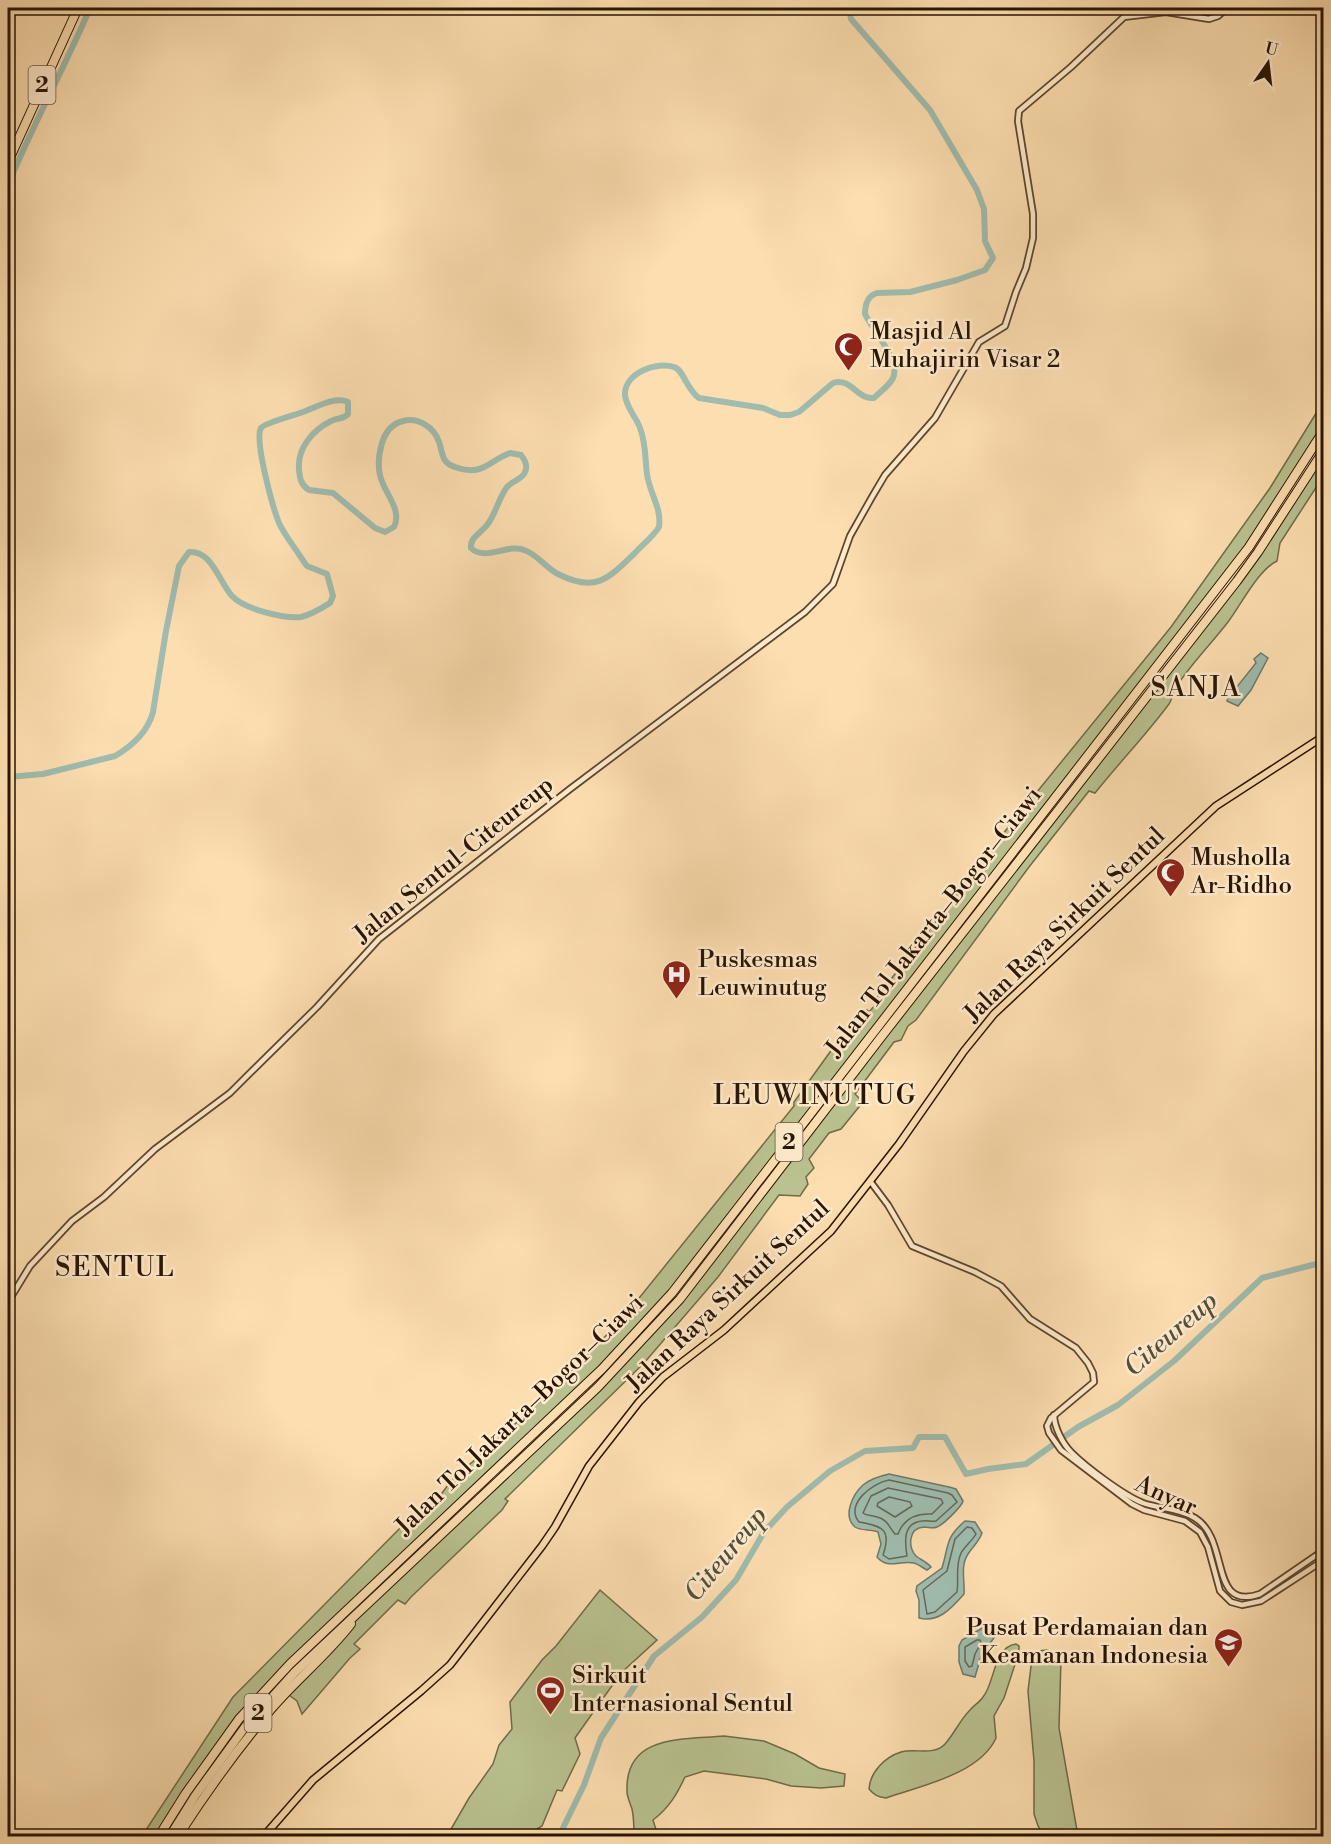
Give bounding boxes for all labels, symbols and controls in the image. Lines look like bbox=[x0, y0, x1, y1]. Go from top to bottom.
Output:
north arrow bbox=[1238, 33, 1298, 93]
text: U bbox=[1263, 38, 1280, 61]
road number: 2 bbox=[28, 66, 56, 104]
place label: Masjid Al Muhajirin Visar 2 bbox=[870, 317, 1060, 375]
mosque icon: Masjid Al Muhajirin Visar 2 bbox=[833, 330, 865, 372]
district label: SANJA bbox=[1150, 671, 1242, 705]
street label: Jalan Sentul-Citeureup bbox=[347, 770, 560, 950]
street label: Jalan Tol Jakarta–Bogor–Ciawi bbox=[819, 781, 1049, 1064]
street label: Jalan Raya Sirkuit Sentul bbox=[958, 821, 1172, 1030]
place label: Musholla Ar-Ridho bbox=[1190, 843, 1292, 901]
mosque icon: Musholla Ar-Ridho bbox=[1154, 856, 1186, 898]
place label: Puskesmas Leuwinutug bbox=[698, 945, 827, 1003]
hospital icon: Puskesmas Leuwinutug bbox=[661, 958, 693, 1000]
district label: LEUWINUTUG bbox=[713, 1079, 917, 1113]
road number: 2 bbox=[776, 1123, 802, 1161]
street label: Jalan Raya Sirkuit Sentul bbox=[619, 1194, 836, 1399]
district label: SENTUL bbox=[55, 1251, 175, 1285]
water label: Citeureup bbox=[1117, 1285, 1225, 1383]
street label: Jalan Tol Jakarta–Bogor–Ciawi bbox=[389, 1288, 651, 1543]
street label: Anyar bbox=[1129, 1469, 1202, 1523]
water label: Citeureup bbox=[678, 1500, 774, 1608]
place label: Pusat Perdamaian dan Keamanan Indonesia bbox=[966, 1613, 1209, 1671]
school or university icon: Pusat Perdamaian dan Keamanan Indonesia bbox=[1213, 1626, 1245, 1668]
place label: Sirkuit Internasional Sentul bbox=[572, 1661, 793, 1719]
sports icon: Sirkuit Internasional Sentul bbox=[535, 1674, 567, 1716]
road number: 2 bbox=[244, 1694, 272, 1732]

